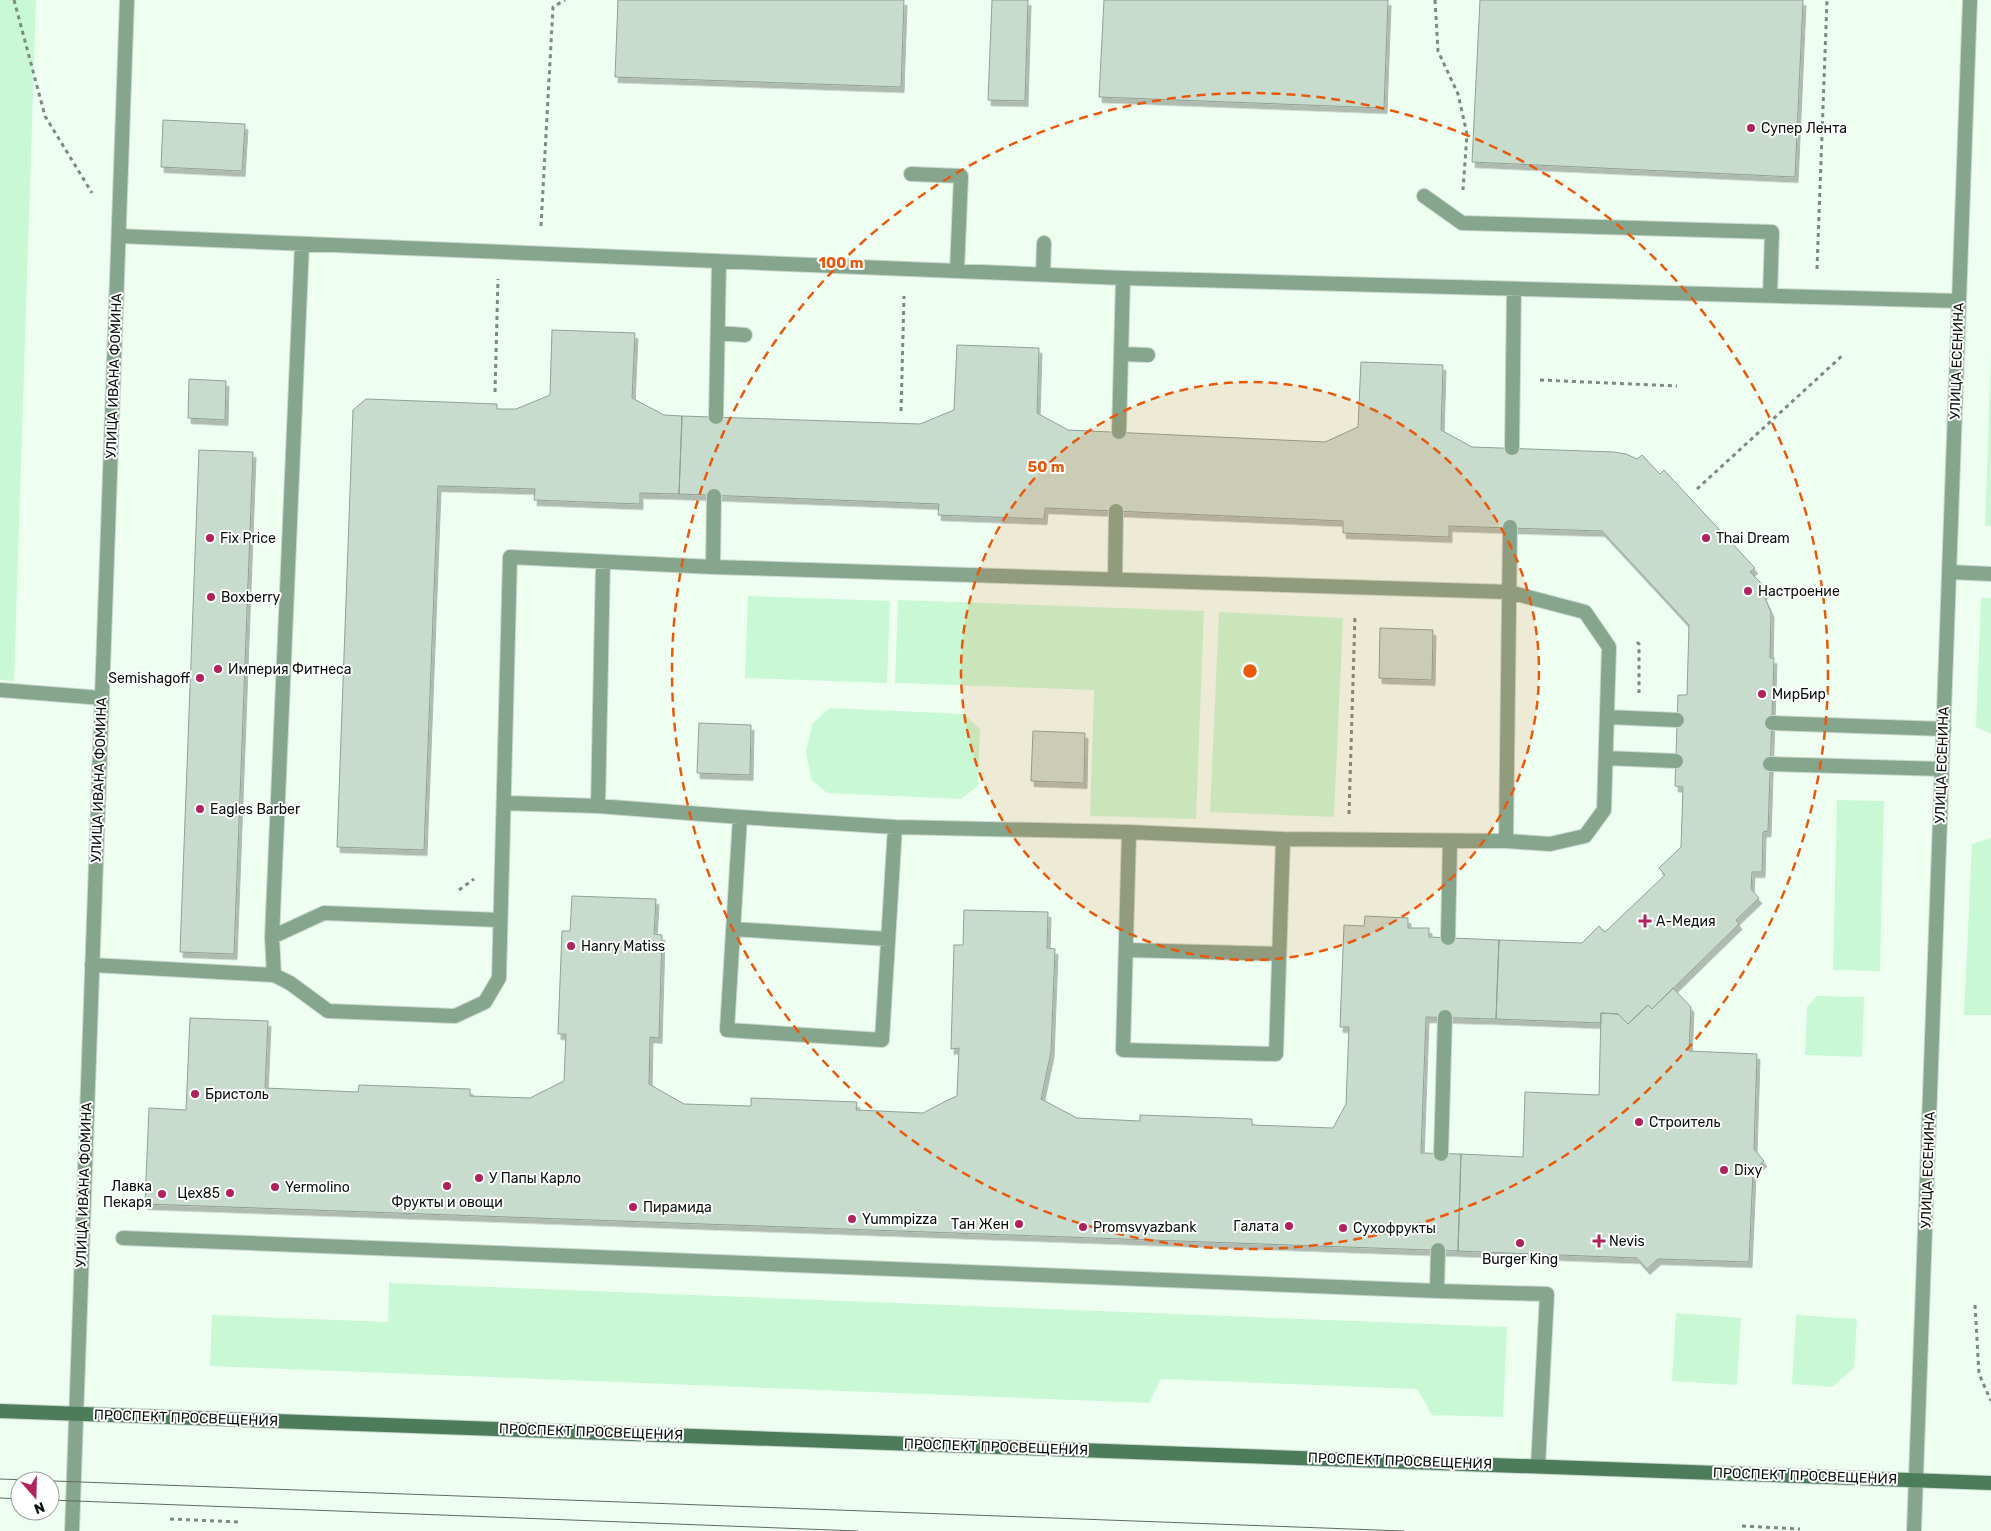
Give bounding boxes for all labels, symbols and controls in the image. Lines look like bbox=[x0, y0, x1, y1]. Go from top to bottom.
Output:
place label: Супер Лента bbox=[1761, 120, 1847, 137]
marker: Супер Лента bbox=[1745, 122, 1757, 134]
text: 100 m bbox=[819, 254, 863, 272]
street label: УЛИЦА ИВАНА ФОМИНА bbox=[103, 292, 125, 459]
street label: УЛИЦА ЕСЕНИНА bbox=[1946, 302, 1968, 420]
text: 50 m bbox=[1028, 458, 1064, 476]
place label: Fix Price bbox=[220, 530, 276, 547]
place label: Thai Dream bbox=[1716, 530, 1790, 547]
marker: Fix Price bbox=[204, 532, 216, 544]
marker: Thai Dream bbox=[1700, 532, 1712, 544]
place label: Настроение bbox=[1758, 583, 1840, 600]
marker: Настроение bbox=[1742, 585, 1754, 597]
place label: Boxberry bbox=[221, 589, 281, 606]
marker: Boxberry bbox=[205, 591, 217, 603]
place label: Империя Фитнеса bbox=[228, 661, 352, 678]
centre of rings bbox=[1241, 662, 1259, 680]
marker: Империя Фитнеса bbox=[212, 663, 224, 675]
place label: Semishagoff bbox=[108, 670, 190, 687]
marker: Semishagoff bbox=[194, 672, 206, 684]
place label: МирБир bbox=[1772, 686, 1826, 703]
marker: МирБир bbox=[1756, 688, 1768, 700]
street label: УЛИЦА ИВАНА ФОМИНА bbox=[88, 696, 110, 863]
street label: УЛИЦА ЕСЕНИНА bbox=[1931, 706, 1953, 824]
place label: Eagles Barber bbox=[210, 801, 301, 818]
marker: Eagles Barber bbox=[194, 803, 206, 815]
place label: А-Медия bbox=[1656, 913, 1716, 930]
marker: А-Медия bbox=[1638, 914, 1652, 928]
place label: Hanry Matiss bbox=[581, 938, 665, 955]
marker: Hanry Matiss bbox=[565, 940, 577, 952]
place label: Бристоль bbox=[205, 1086, 269, 1103]
marker: Бристоль bbox=[189, 1088, 201, 1100]
street label: УЛИЦА ИВАНА ФОМИНА bbox=[73, 1101, 95, 1268]
street label: УЛИЦА ЕСЕНИНА bbox=[1917, 1111, 1939, 1229]
place label: Строитель bbox=[1649, 1114, 1720, 1131]
marker: Строитель bbox=[1633, 1116, 1645, 1128]
place label: Dixy bbox=[1734, 1162, 1763, 1179]
marker: Dixy bbox=[1718, 1164, 1730, 1176]
place label: У Папы Карло bbox=[489, 1170, 581, 1187]
marker: У Папы Карло bbox=[473, 1172, 485, 1184]
place label: Лавка Пекаря bbox=[103, 1178, 152, 1211]
place label: Yermolino bbox=[285, 1179, 350, 1196]
marker: Фрукты и овощи bbox=[441, 1180, 453, 1192]
marker: Yermolino bbox=[269, 1181, 281, 1193]
place label: Цех85 bbox=[177, 1185, 220, 1202]
marker: Цех85 bbox=[224, 1187, 236, 1199]
marker: Лавка Пекаря bbox=[156, 1188, 168, 1200]
place label: Фрукты и овощи bbox=[391, 1194, 503, 1211]
place label: Пирамида bbox=[643, 1199, 712, 1216]
marker: Пирамида bbox=[627, 1201, 639, 1213]
place label: Yummpizza bbox=[862, 1211, 937, 1228]
marker: Yummpizza bbox=[846, 1213, 858, 1225]
place label: Тан Жен bbox=[951, 1216, 1009, 1233]
marker: Тан Жен bbox=[1013, 1218, 1025, 1230]
place label: Галата bbox=[1233, 1218, 1279, 1235]
place label: Promsvyazbank bbox=[1093, 1219, 1197, 1236]
marker: Галата bbox=[1283, 1220, 1295, 1232]
place label: Сухофрукты bbox=[1353, 1220, 1436, 1237]
marker: Promsvyazbank bbox=[1077, 1221, 1089, 1233]
marker: Сухофрукты bbox=[1337, 1222, 1349, 1234]
place label: Nevis bbox=[1609, 1233, 1645, 1250]
marker: Nevis bbox=[1593, 1235, 1605, 1247]
marker: Burger King bbox=[1514, 1237, 1526, 1249]
place label: Burger King bbox=[1482, 1251, 1558, 1268]
street label: ПРОСПЕКТ ПРОСВЕЩЕНИЯ bbox=[94, 1406, 278, 1430]
street label: ПРОСПЕКТ ПРОСВЕЩЕНИЯ bbox=[499, 1420, 683, 1444]
street label: ПРОСПЕКТ ПРОСВЕЩЕНИЯ bbox=[904, 1435, 1088, 1459]
street label: ПРОСПЕКТ ПРОСВЕЩЕНИЯ bbox=[1308, 1449, 1492, 1473]
street label: ПРОСПЕКТ ПРОСВЕЩЕНИЯ bbox=[1713, 1464, 1897, 1488]
north arrow bbox=[10, 1471, 60, 1521]
text: N bbox=[32, 1498, 47, 1517]

